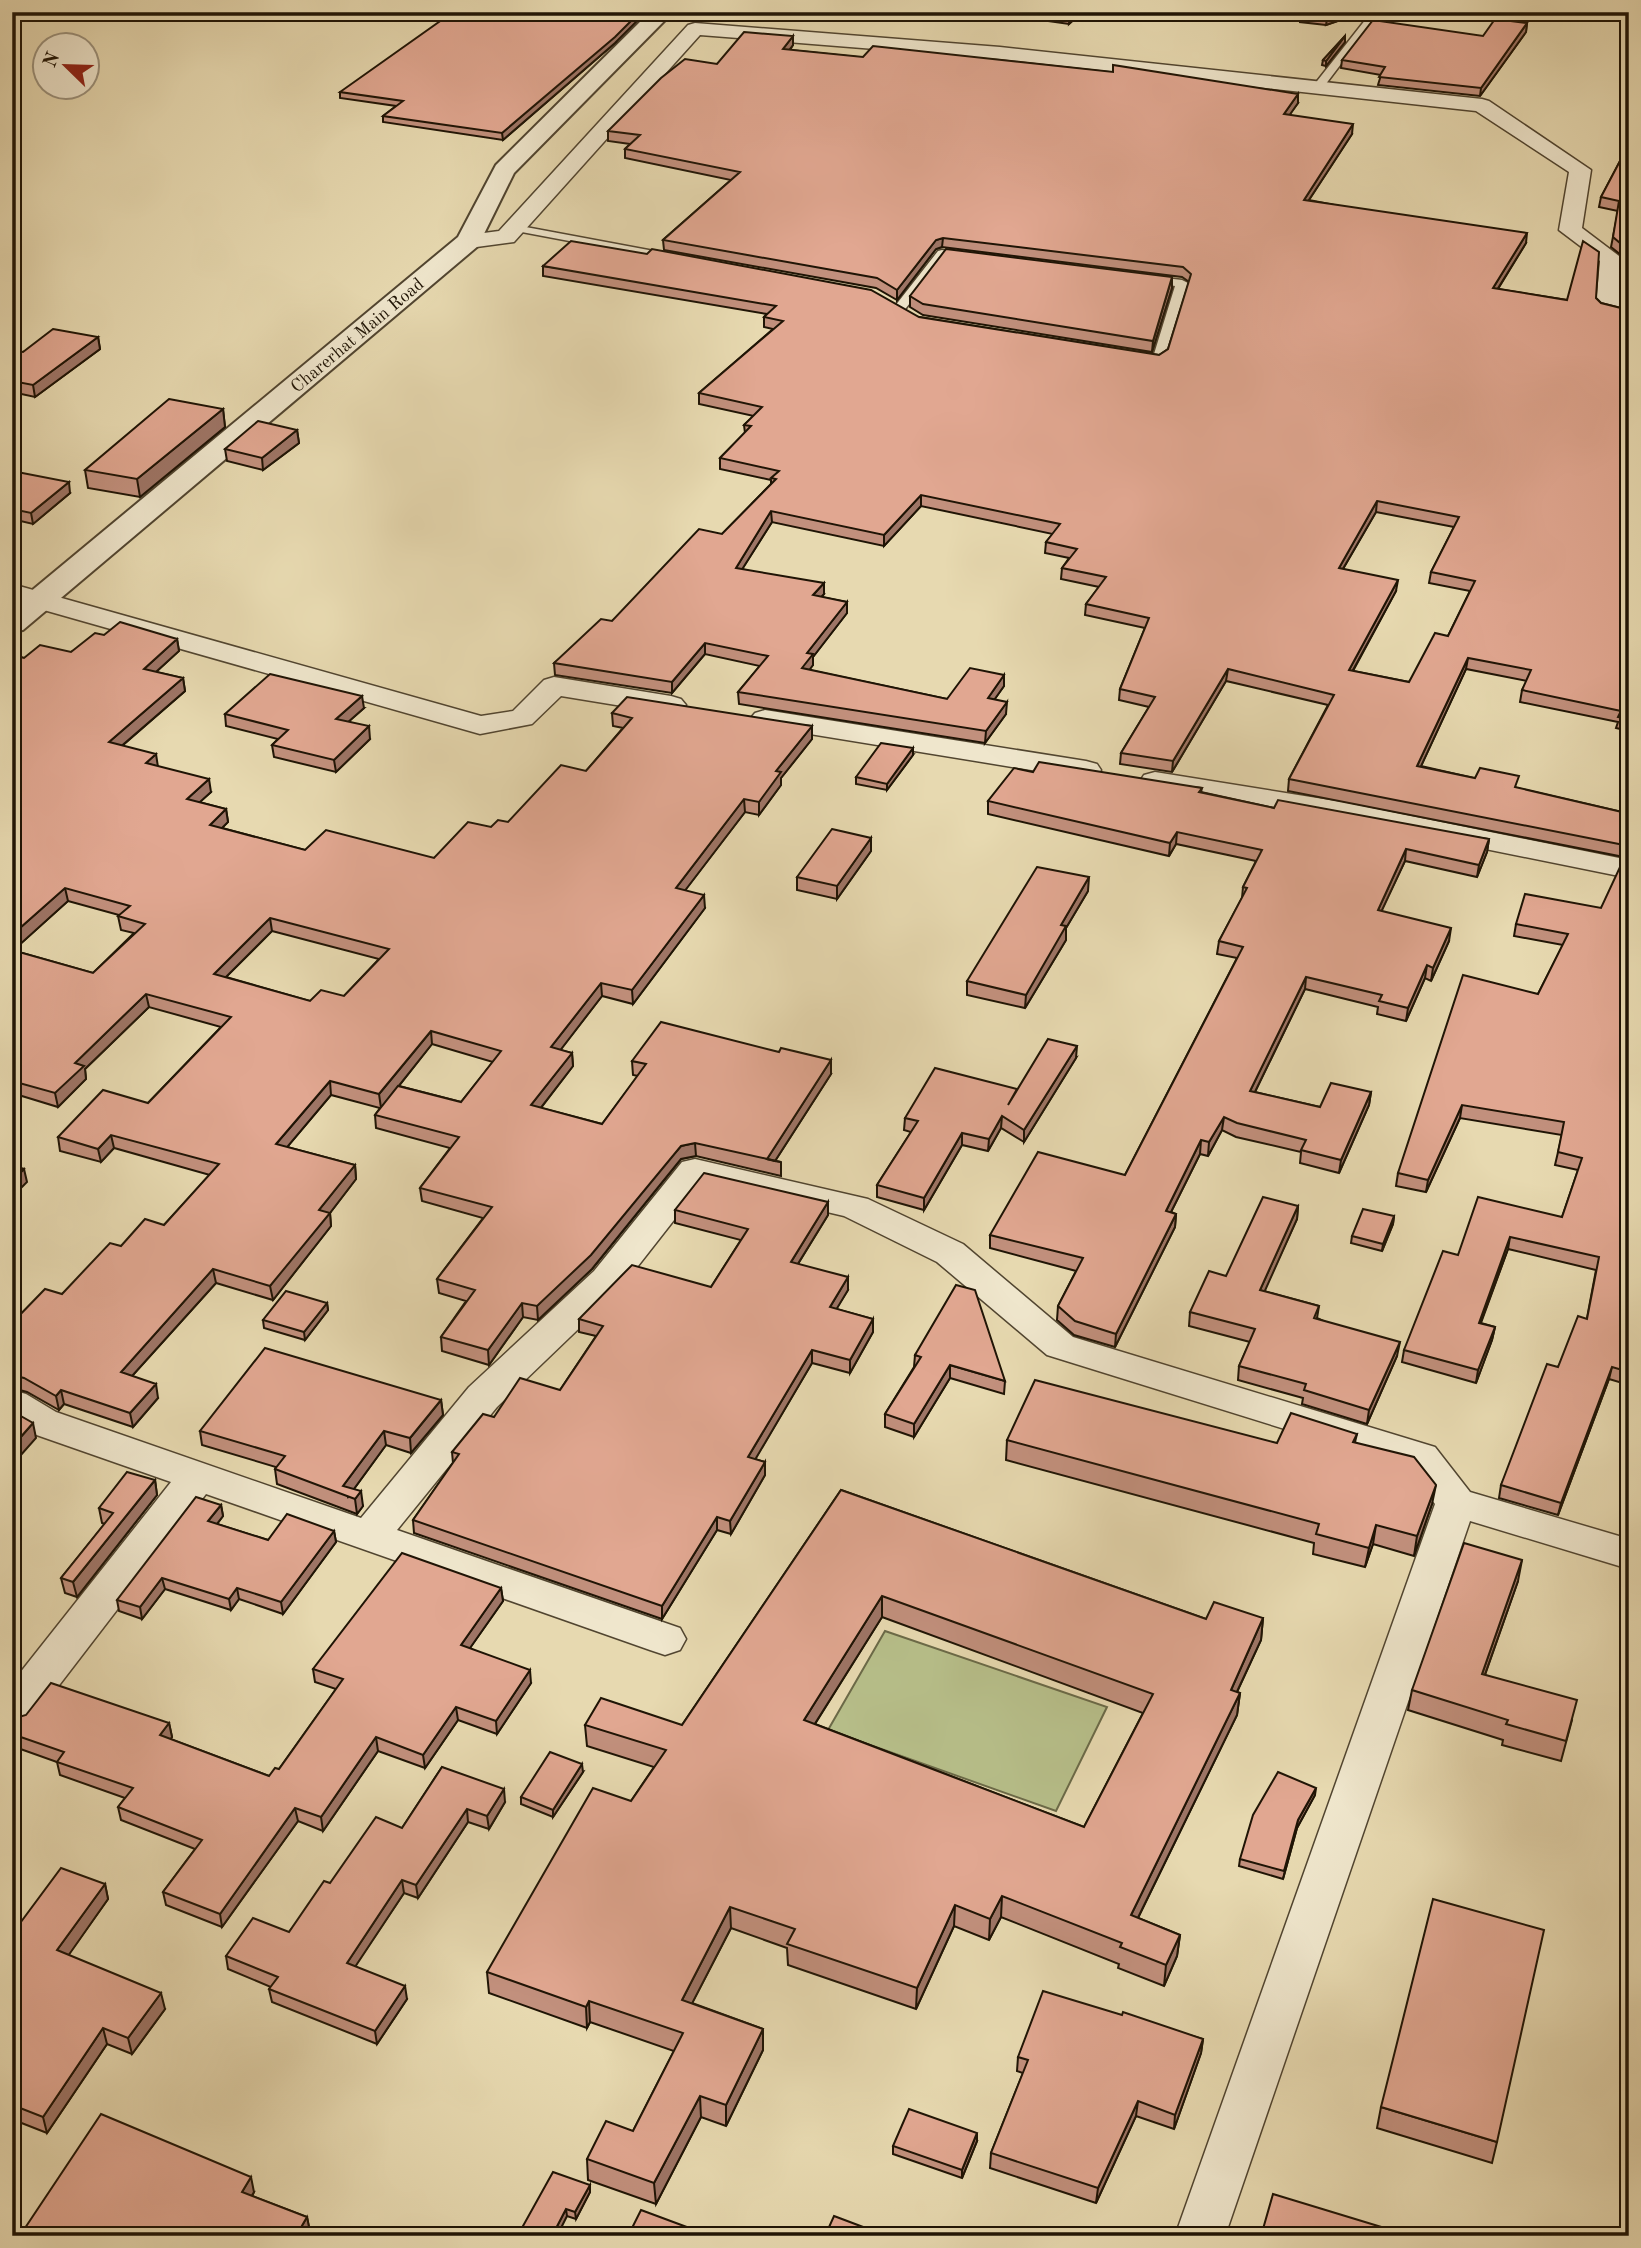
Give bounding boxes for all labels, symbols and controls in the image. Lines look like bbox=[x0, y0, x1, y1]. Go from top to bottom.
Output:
north arrow bbox=[32, 32, 102, 102]
text: N bbox=[41, 50, 64, 71]
street label: Charerhat Main Road bbox=[288, 275, 428, 396]

